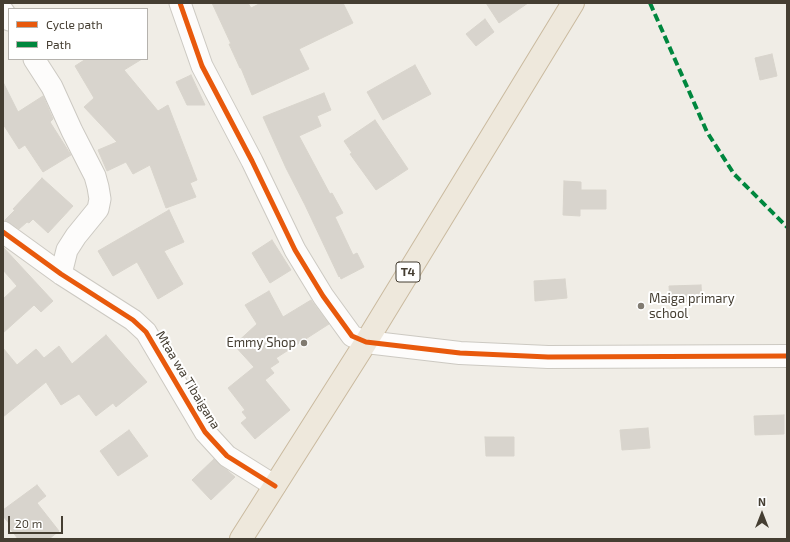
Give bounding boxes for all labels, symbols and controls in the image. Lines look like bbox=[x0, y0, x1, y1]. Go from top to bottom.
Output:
legend bbox=[8, 8, 148, 60]
text: Cycle path bbox=[46, 17, 103, 31]
text: Path bbox=[46, 37, 71, 51]
road number: T4 bbox=[396, 262, 420, 282]
place label: Maiga primary school bbox=[649, 291, 735, 322]
marker: Maiga primary school bbox=[636, 301, 646, 311]
street label: Mtaa wa Tibaigana bbox=[153, 328, 223, 432]
place label: Emmy Shop bbox=[226, 335, 296, 351]
marker: Emmy Shop bbox=[299, 338, 309, 348]
north arrow bbox=[742, 494, 782, 534]
text: N bbox=[758, 495, 766, 508]
scale bar bbox=[10, 508, 65, 534]
text: 20 m bbox=[15, 516, 42, 530]

